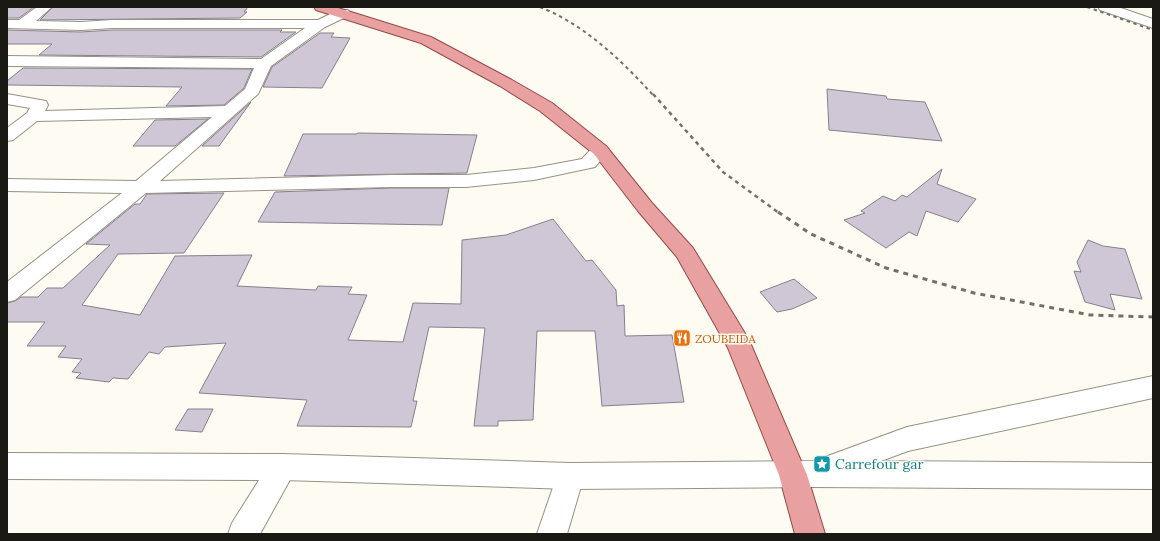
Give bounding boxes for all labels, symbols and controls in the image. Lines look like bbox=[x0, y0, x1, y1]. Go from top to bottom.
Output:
restaurant icon: ZOUBEIDA bbox=[672, 328, 692, 348]
place label: ZOUBEIDA bbox=[695, 331, 756, 346]
place icon: Carrefour gar bbox=[812, 454, 832, 474]
place label: Carrefour gar bbox=[835, 455, 924, 473]

